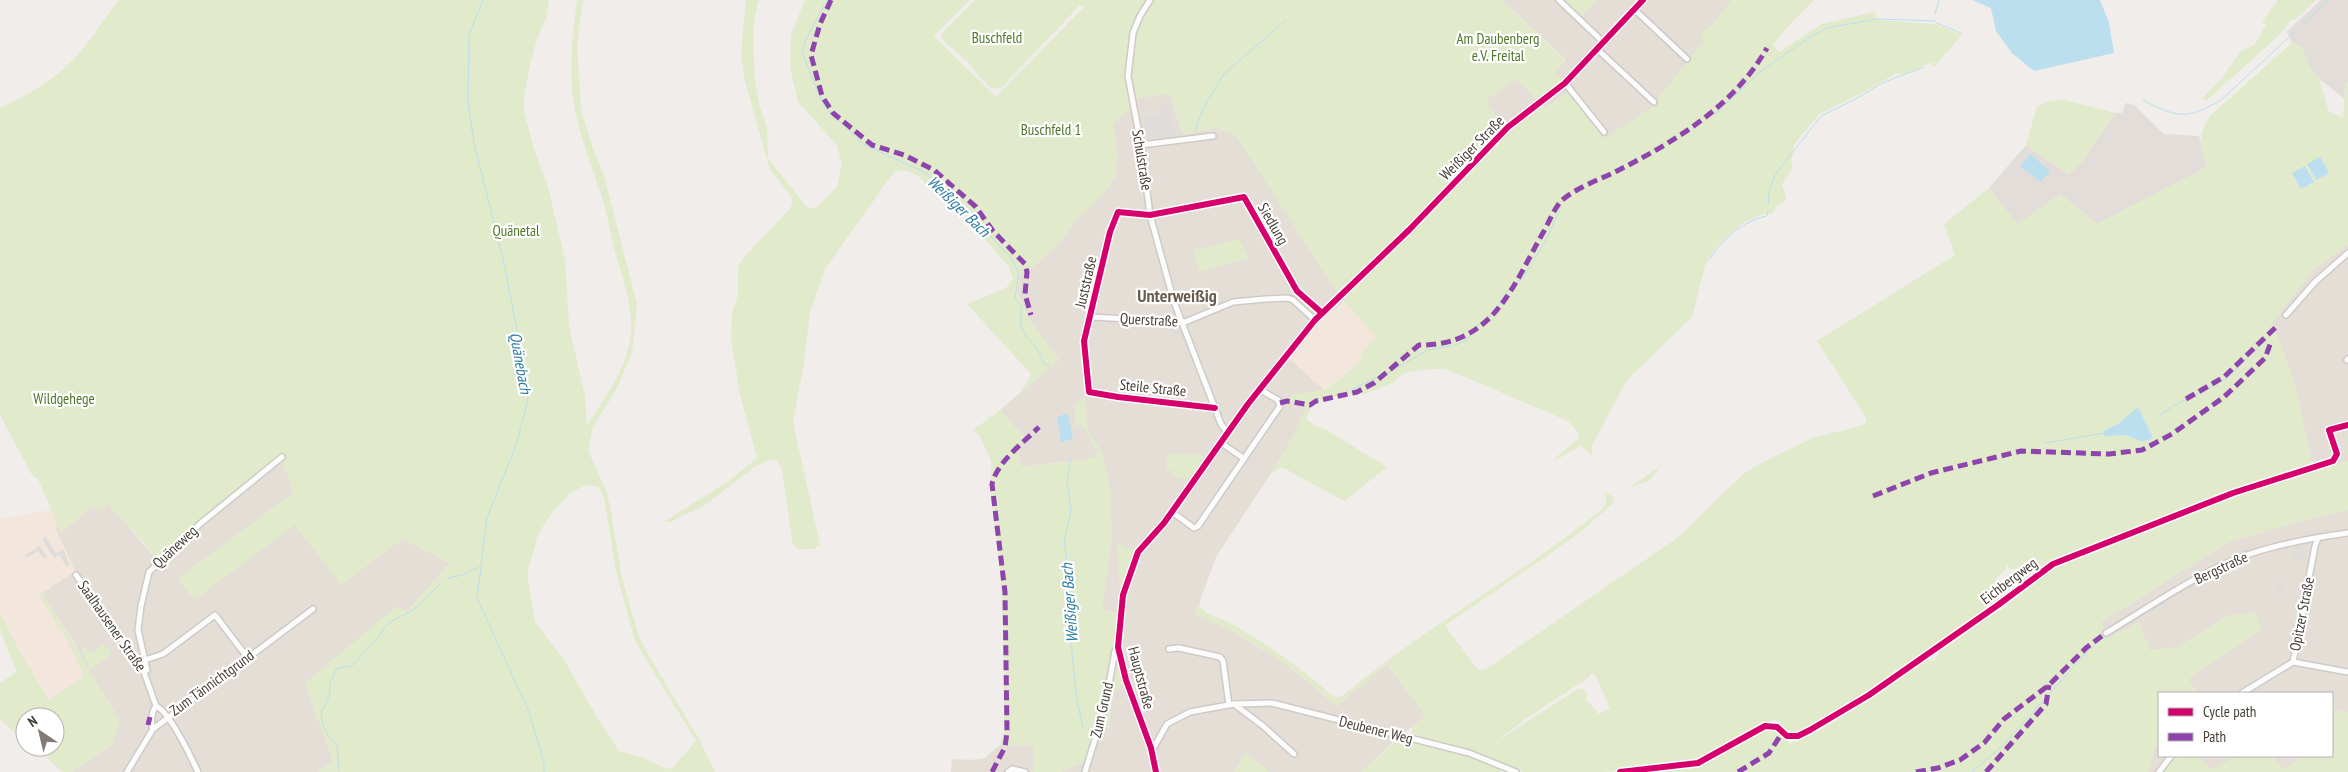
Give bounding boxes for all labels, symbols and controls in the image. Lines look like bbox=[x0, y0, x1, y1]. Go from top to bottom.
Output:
park label: Buschfeld bbox=[972, 28, 1022, 47]
park label: Am Daubenberg e.V. Freital bbox=[1456, 29, 1540, 65]
street label: Weißiger Straße bbox=[1435, 111, 1508, 184]
park label: Buschfeld 1 bbox=[1021, 120, 1081, 139]
street label: Schulstraße bbox=[1128, 128, 1157, 192]
water label: Weißiger Bach bbox=[923, 171, 995, 241]
street label: Siedlung bbox=[1254, 199, 1293, 248]
park label: Quänetal bbox=[492, 221, 540, 240]
street label: Juststraße bbox=[1070, 254, 1101, 310]
district label: Unterweißig bbox=[1137, 284, 1217, 307]
street label: Querstraße bbox=[1120, 308, 1178, 331]
water label: Quänebach bbox=[506, 331, 536, 396]
street label: Steile Straße bbox=[1119, 375, 1187, 400]
park label: Wildgehege bbox=[33, 389, 95, 408]
street label: Quäneweg bbox=[148, 521, 201, 572]
street label: Bergstraße bbox=[2191, 547, 2250, 588]
street label: Eichbergweg bbox=[1977, 553, 2041, 608]
water label: Weißiger Bach bbox=[1056, 562, 1082, 643]
street label: Opitzer Straße bbox=[2285, 575, 2318, 653]
street label: Saalhausener Straße bbox=[74, 577, 151, 675]
street label: Hauptstraße bbox=[1124, 644, 1159, 711]
street label: Zum Tännichtgrund bbox=[166, 646, 258, 720]
street label: Zum Grund bbox=[1086, 680, 1117, 740]
legend bbox=[2158, 692, 2333, 757]
text: Cycle path bbox=[2203, 702, 2256, 721]
north arrow bbox=[15, 707, 65, 757]
street label: Deubener Weg bbox=[1337, 711, 1415, 748]
text: N bbox=[24, 712, 41, 731]
text: Path bbox=[2203, 727, 2226, 746]

